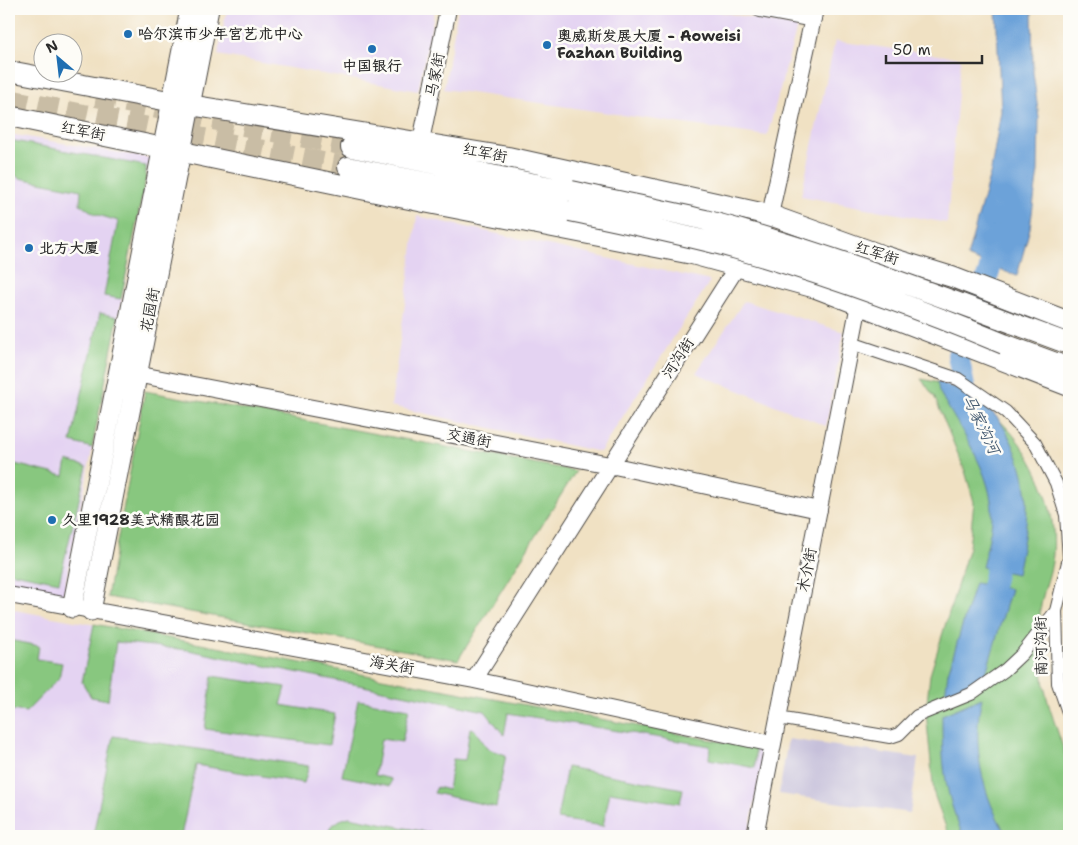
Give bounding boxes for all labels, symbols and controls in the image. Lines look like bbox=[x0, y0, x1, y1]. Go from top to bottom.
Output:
place label: 哈尔滨市少年宫艺术中心 bbox=[138, 24, 303, 44]
place label: 奥威斯发展大厦 - Aoweisi Fazhan Building bbox=[557, 26, 741, 63]
marker: 哈尔滨市少年宫艺术中心 bbox=[122, 28, 134, 40]
north arrow bbox=[32, 32, 82, 82]
scale bar bbox=[886, 32, 982, 64]
text: N bbox=[43, 36, 61, 57]
marker: 奥威斯发展大厦 - Aoweisi Fazhan Building bbox=[541, 39, 553, 51]
text: 50 m bbox=[893, 40, 931, 60]
marker: 中国银行 bbox=[366, 43, 378, 55]
street label: 马家街 bbox=[421, 51, 449, 99]
place label: 中国银行 bbox=[342, 56, 402, 76]
street label: 红军街 bbox=[59, 117, 107, 145]
street label: 红军街 bbox=[461, 139, 509, 167]
street label: 红军街 bbox=[853, 237, 901, 269]
place label: 北方大厦 bbox=[39, 238, 99, 258]
marker: 北方大厦 bbox=[23, 242, 35, 254]
street label: 花园街 bbox=[136, 286, 164, 334]
street label: 河沟街 bbox=[657, 334, 699, 382]
water label: 马家沟河 bbox=[958, 391, 1006, 460]
street label: 交通街 bbox=[445, 424, 493, 452]
place label: 久里1928美式精酿花园 bbox=[62, 510, 220, 530]
marker: 久里1928美式精酿花园 bbox=[46, 514, 58, 526]
street label: 木介街 bbox=[793, 546, 821, 594]
street label: 南河沟街 bbox=[1030, 616, 1052, 676]
street label: 海关街 bbox=[368, 651, 416, 679]

